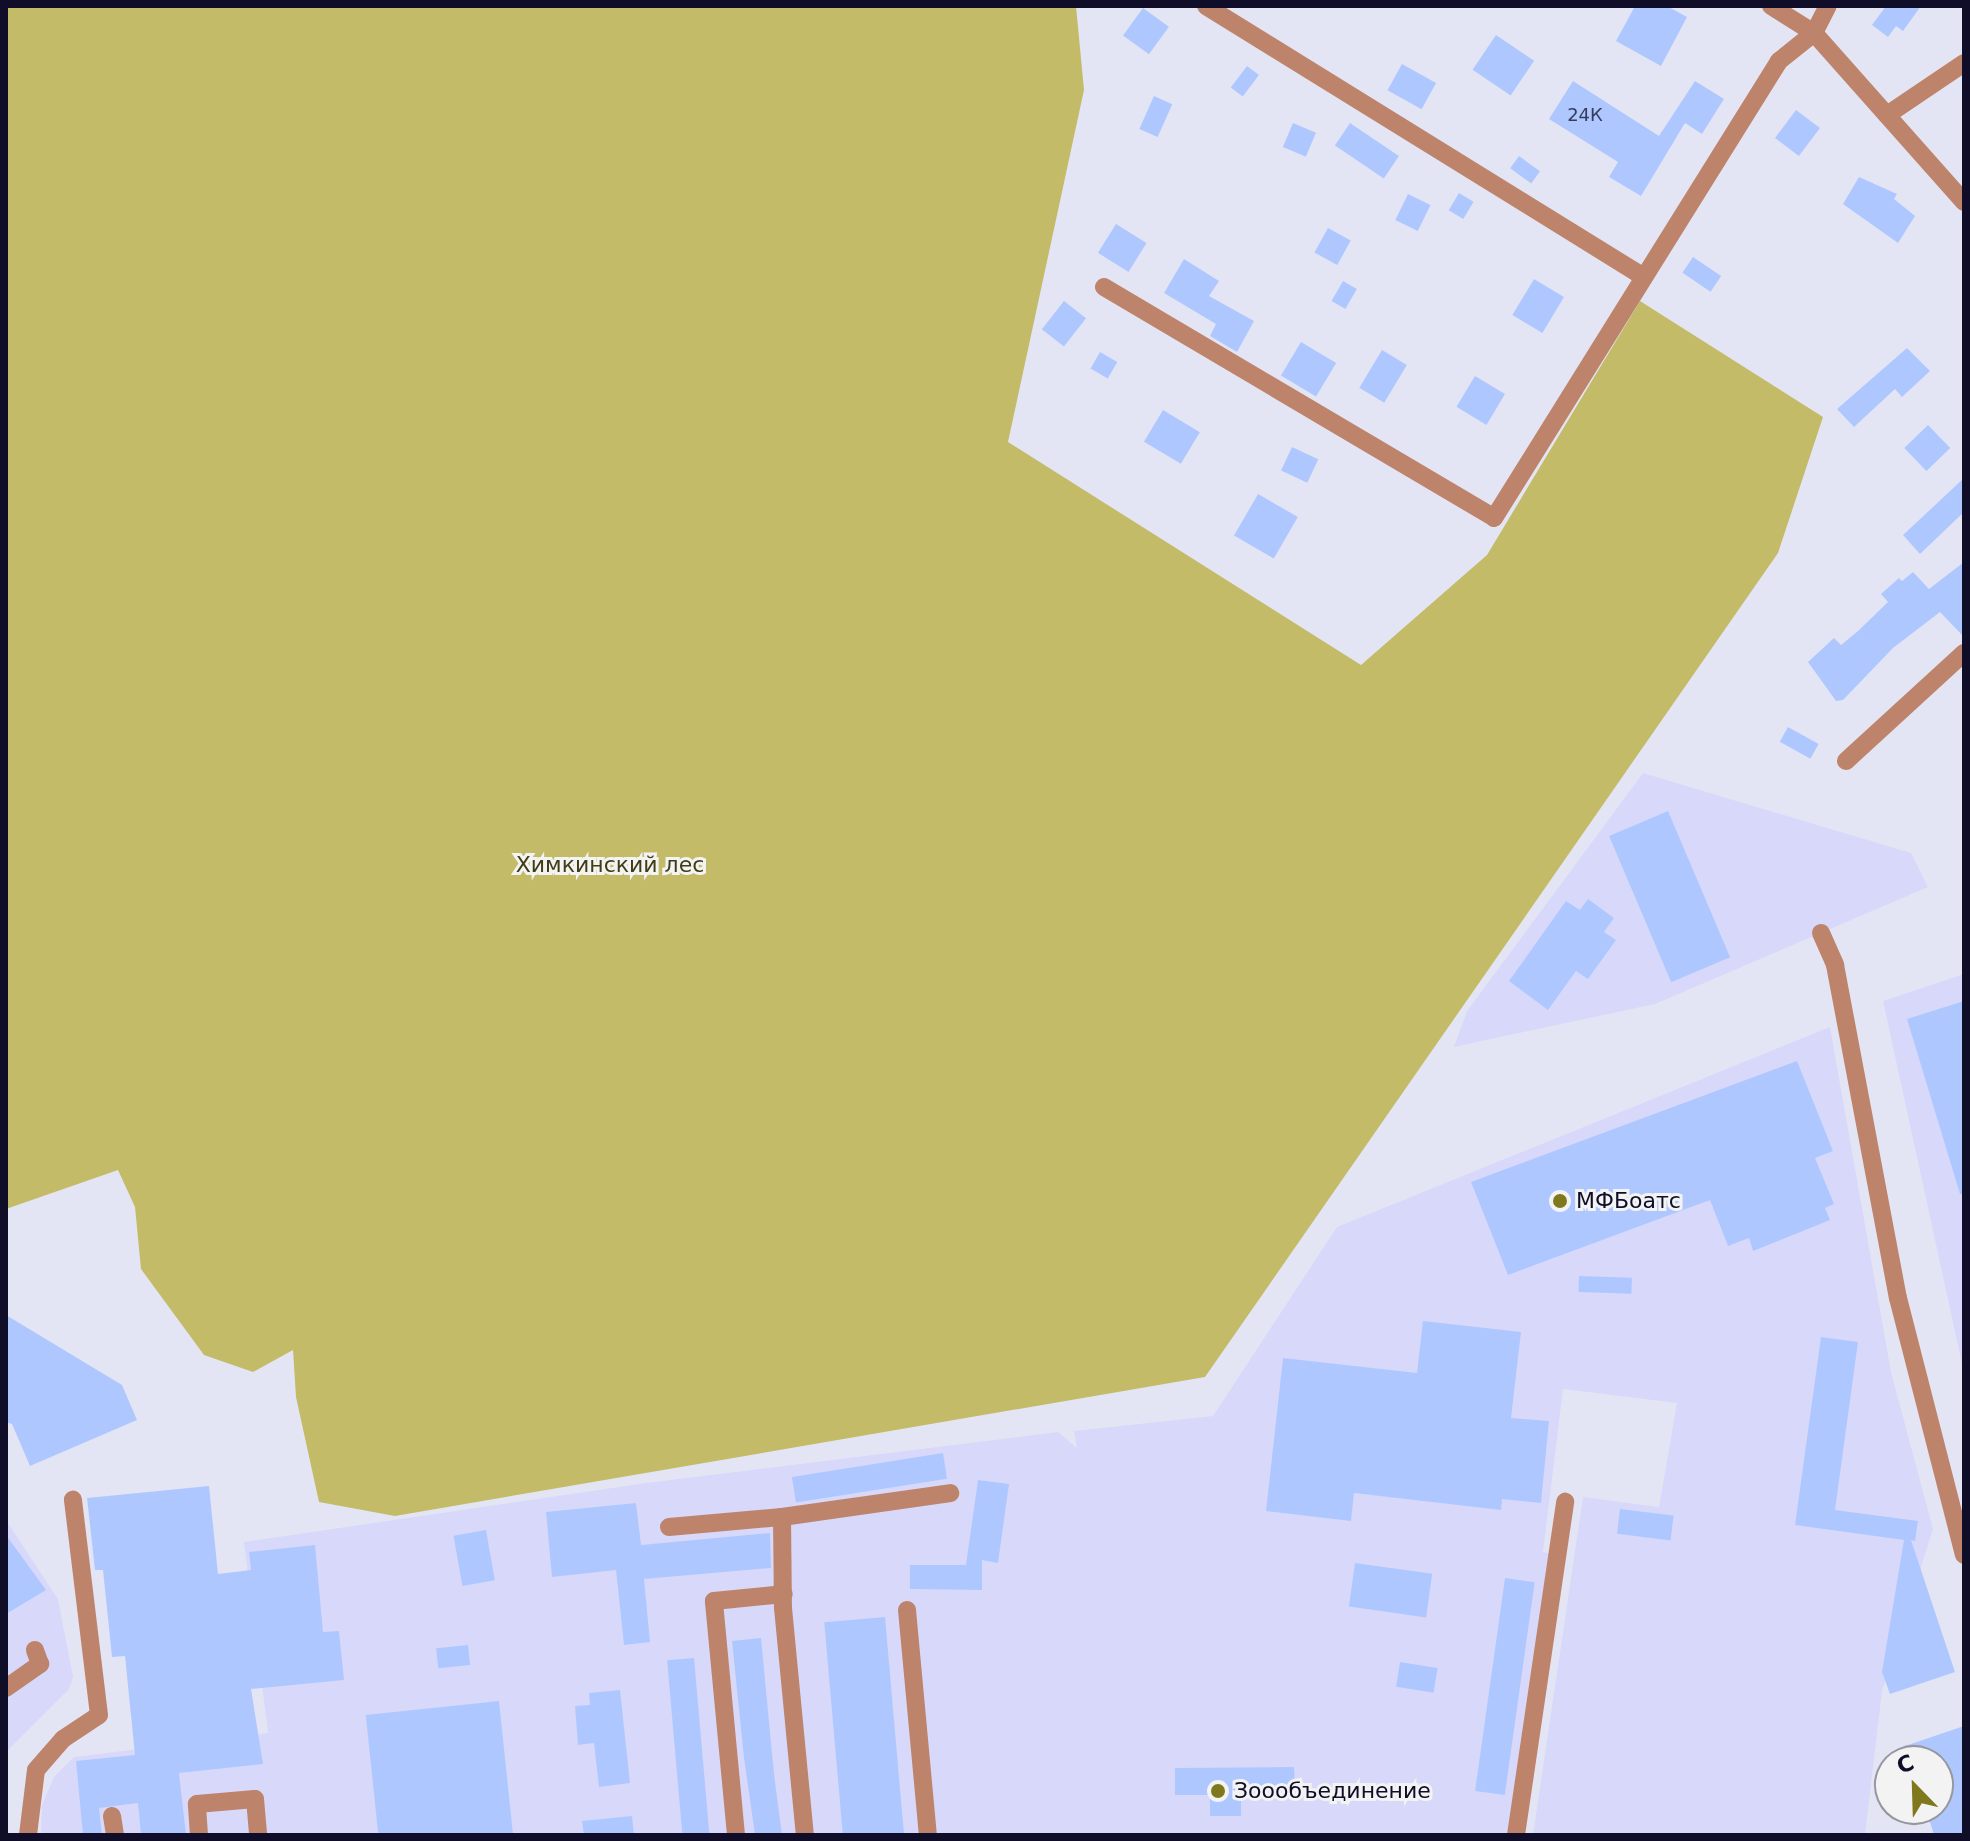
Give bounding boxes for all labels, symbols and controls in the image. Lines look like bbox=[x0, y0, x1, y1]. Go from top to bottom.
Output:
house number: 24К bbox=[1567, 104, 1603, 126]
park label: Химкинский лес bbox=[516, 852, 704, 878]
place label: МФБоатс bbox=[1576, 1188, 1681, 1214]
marker: МФБоатс bbox=[1551, 1192, 1569, 1210]
north arrow bbox=[1874, 1745, 1954, 1825]
text: С bbox=[1893, 1750, 1918, 1779]
place label: Зоообъединение bbox=[1234, 1778, 1431, 1804]
marker: Зоообъединение bbox=[1209, 1782, 1227, 1800]

